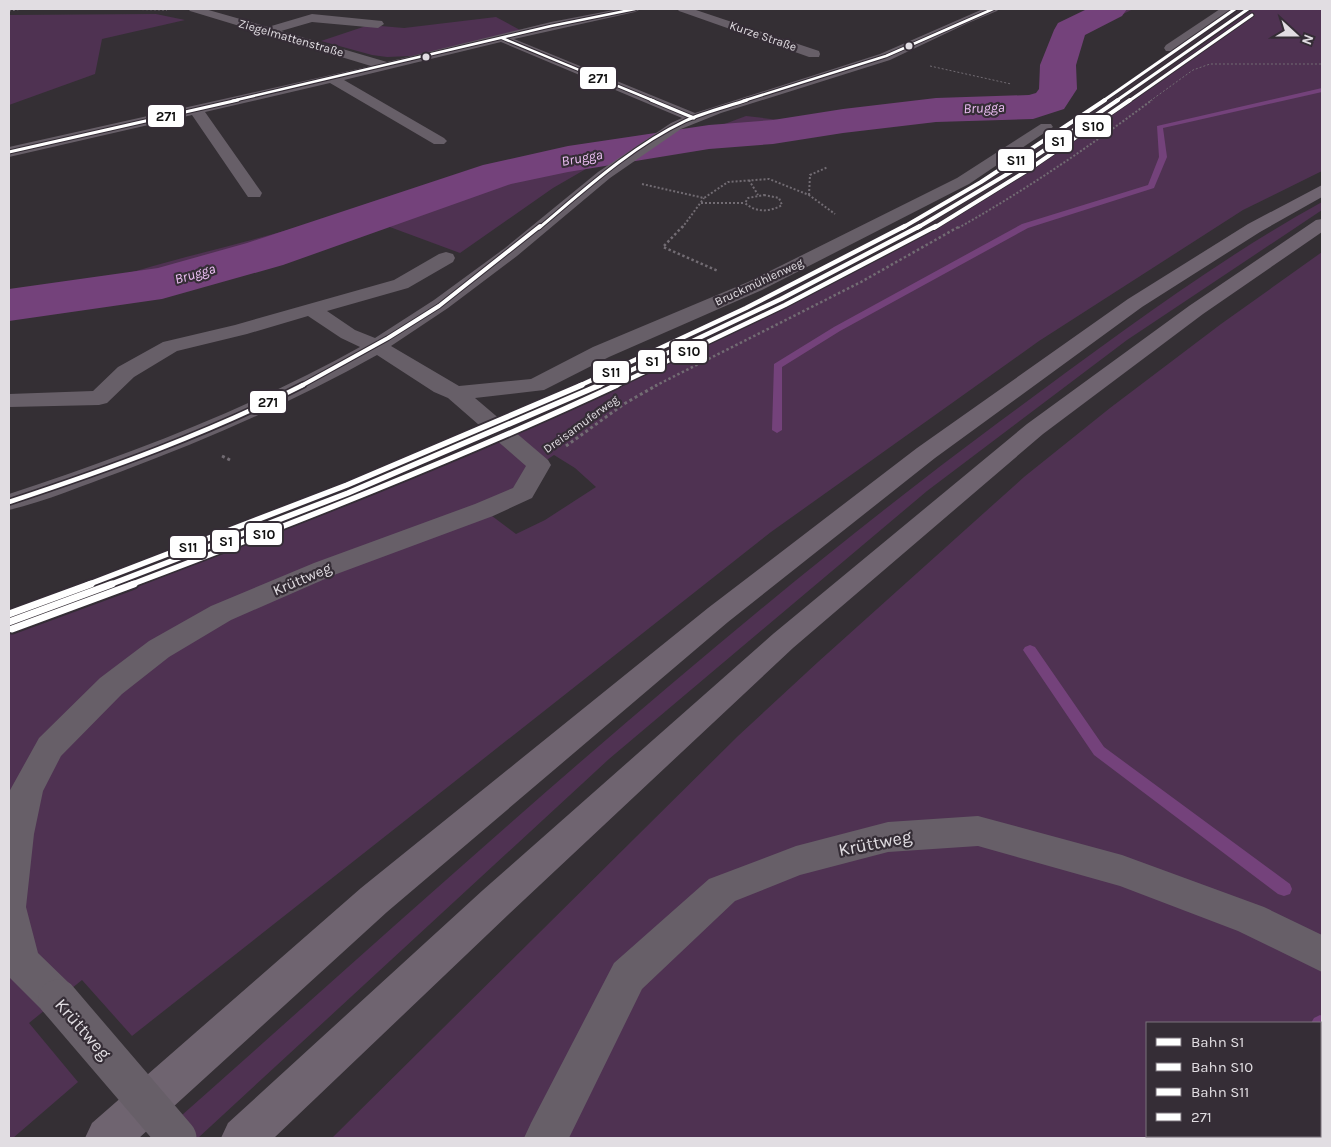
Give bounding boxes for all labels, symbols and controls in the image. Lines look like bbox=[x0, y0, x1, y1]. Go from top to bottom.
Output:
north arrow bbox=[1271, 10, 1321, 60]
street label: Ziegelmattenstraße bbox=[237, 16, 345, 60]
street label: Kurze Straße bbox=[728, 18, 798, 54]
text: N bbox=[1298, 32, 1317, 47]
unlabelled marker bbox=[904, 41, 914, 51]
unlabelled marker bbox=[421, 52, 431, 62]
line badge: 271 bbox=[579, 66, 617, 90]
text: 271 bbox=[588, 70, 608, 87]
water label: Brugga bbox=[963, 99, 1005, 117]
line badge: 271 bbox=[147, 104, 185, 128]
text: 271 bbox=[156, 108, 176, 125]
line badge: S10 bbox=[1074, 114, 1112, 138]
text: S10 bbox=[1082, 118, 1105, 135]
line badge: S1 bbox=[1044, 129, 1073, 153]
text: S1 bbox=[1051, 133, 1065, 150]
water label: Brugga bbox=[560, 146, 604, 170]
line badge: S11 bbox=[997, 148, 1035, 172]
text: S11 bbox=[1007, 152, 1025, 169]
street label: Bruckmühlenweg bbox=[712, 255, 806, 309]
water label: Brugga bbox=[173, 260, 217, 288]
line badge: S10 bbox=[670, 340, 708, 364]
text: S10 bbox=[678, 343, 701, 360]
line badge: S1 bbox=[637, 349, 666, 373]
text: S1 bbox=[645, 353, 659, 370]
line badge: S11 bbox=[592, 360, 630, 384]
text: S11 bbox=[602, 364, 620, 381]
line badge: 271 bbox=[249, 390, 287, 414]
street label: Dreisamuferweg bbox=[541, 392, 622, 456]
text: 271 bbox=[258, 394, 278, 411]
line badge: S10 bbox=[245, 522, 283, 546]
text: S10 bbox=[253, 526, 276, 543]
line badge: S1 bbox=[211, 529, 240, 553]
text: S1 bbox=[219, 533, 233, 550]
line badge: S11 bbox=[169, 535, 207, 559]
text: S11 bbox=[179, 539, 197, 556]
street label: Krüttweg bbox=[270, 558, 335, 599]
street label: Krüttweg bbox=[836, 825, 914, 861]
street label: Krüttweg bbox=[50, 994, 116, 1064]
legend bbox=[1146, 1022, 1321, 1137]
text: Bahn S1 bbox=[1191, 1033, 1244, 1051]
text: Bahn S10 bbox=[1191, 1058, 1253, 1076]
text: Bahn S11 bbox=[1191, 1083, 1249, 1101]
text: 271 bbox=[1191, 1108, 1212, 1126]

